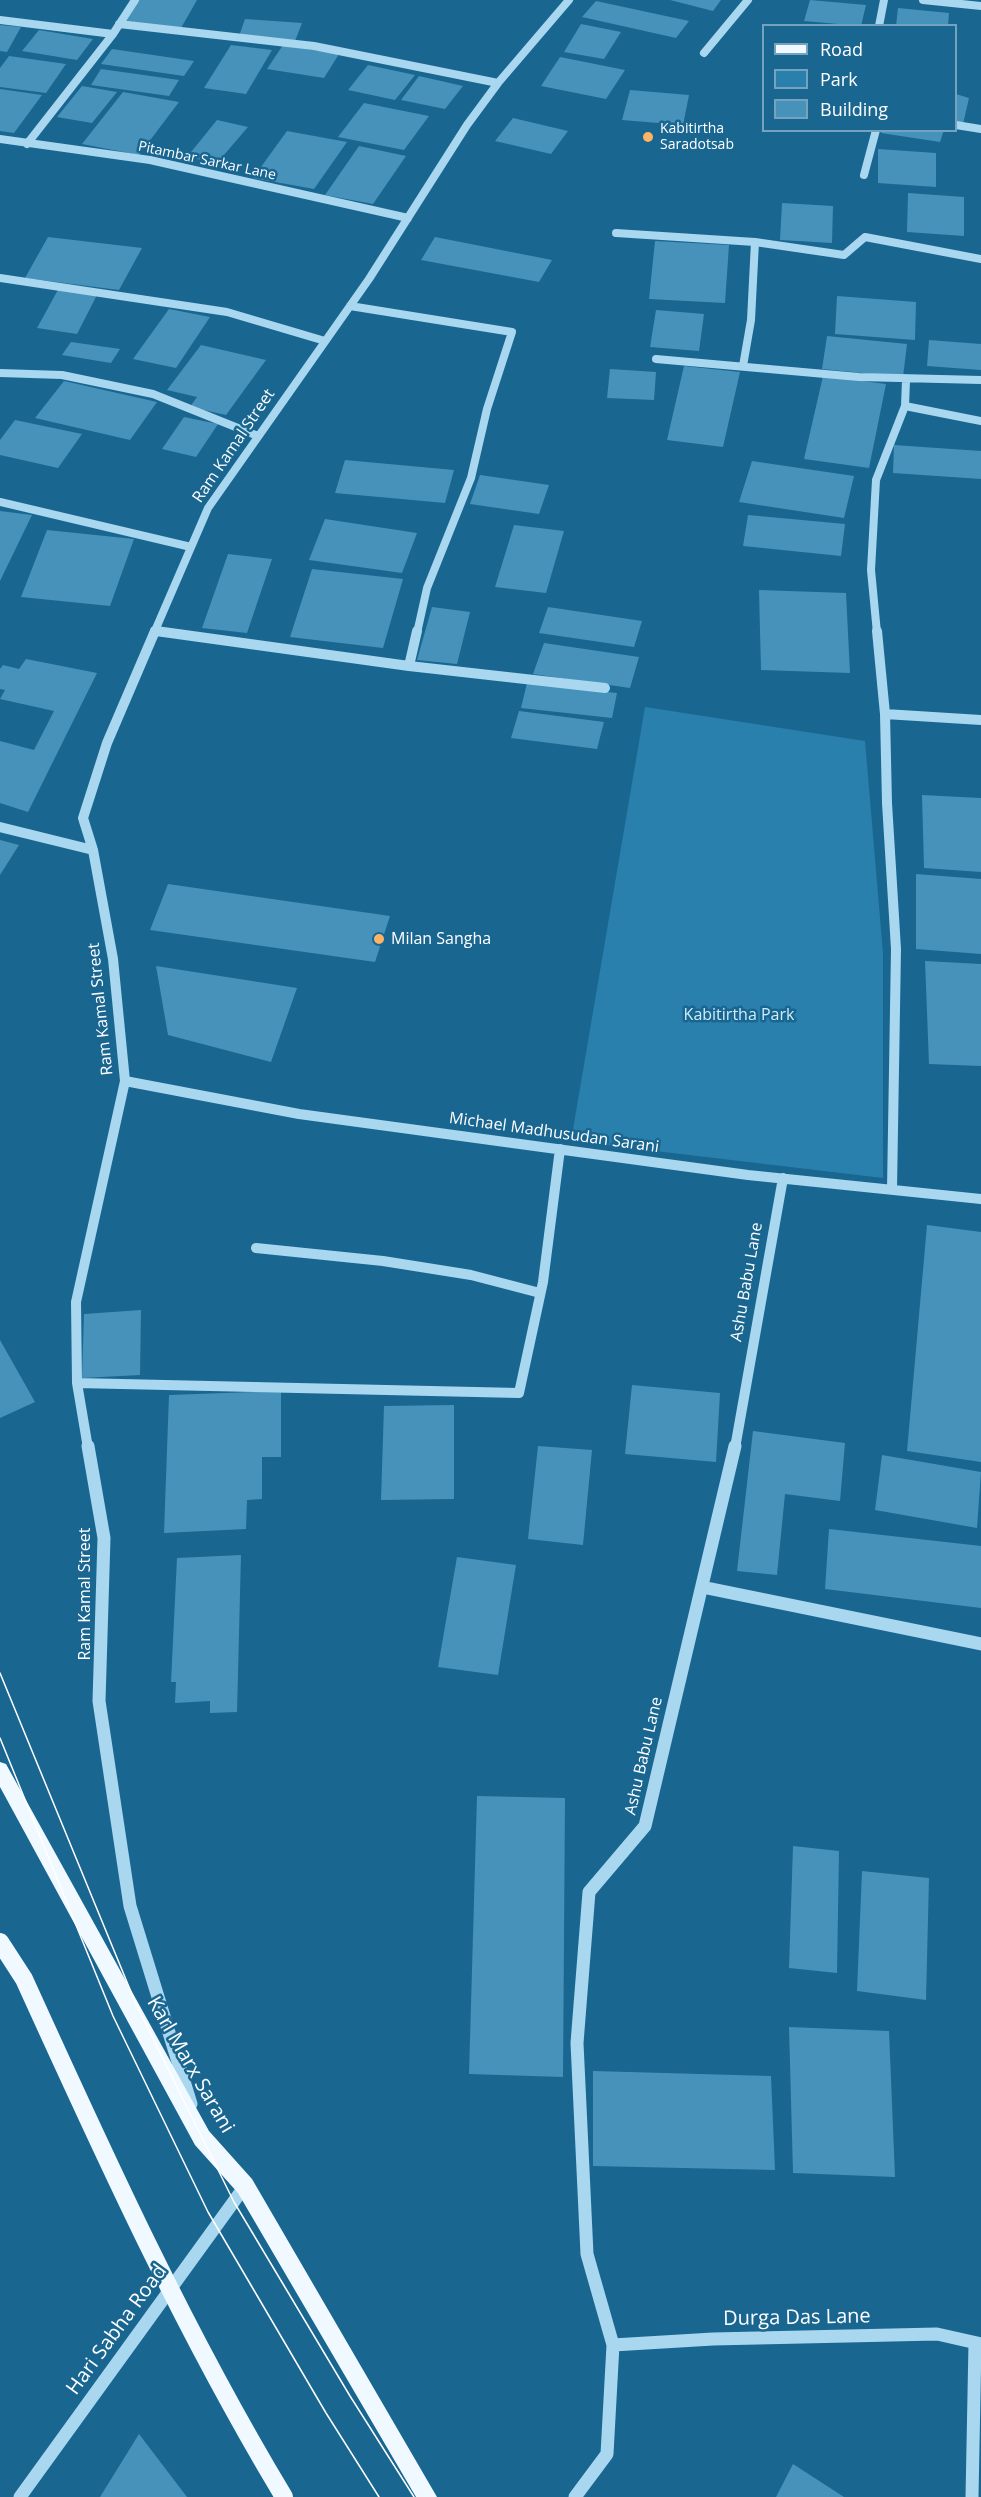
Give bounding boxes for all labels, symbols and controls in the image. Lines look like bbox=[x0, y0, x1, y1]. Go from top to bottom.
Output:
legend bbox=[762, 24, 957, 132]
text: Road bbox=[820, 37, 863, 61]
text: Park bbox=[820, 67, 858, 91]
text: Building bbox=[820, 97, 888, 121]
place label: Kabitirtha Saradotsab bbox=[660, 121, 734, 154]
marker: Kabitirtha Saradotsab bbox=[641, 130, 655, 144]
street label: Pitambar Sarkar Lane bbox=[136, 138, 278, 184]
street label: Ram Kamal Street bbox=[189, 385, 279, 507]
place label: Milan Sangha bbox=[391, 929, 491, 949]
marker: Milan Sangha bbox=[372, 932, 386, 946]
street label: Ram Kamal Street bbox=[85, 942, 117, 1076]
park label: Kabitirtha Park bbox=[684, 1005, 794, 1025]
street label: Michael Madhusudan Sarani bbox=[448, 1109, 660, 1157]
street label: Ashu Babu Lane bbox=[727, 1221, 767, 1343]
street label: Ram Kamal Street bbox=[75, 1527, 95, 1661]
street label: Ashu Babu Lane bbox=[621, 1695, 667, 1817]
street label: Karl Marx Sarani bbox=[141, 1993, 239, 2137]
street label: Hari Sabha Road bbox=[62, 2260, 172, 2400]
street label: Durga Das Lane bbox=[723, 2305, 871, 2331]

